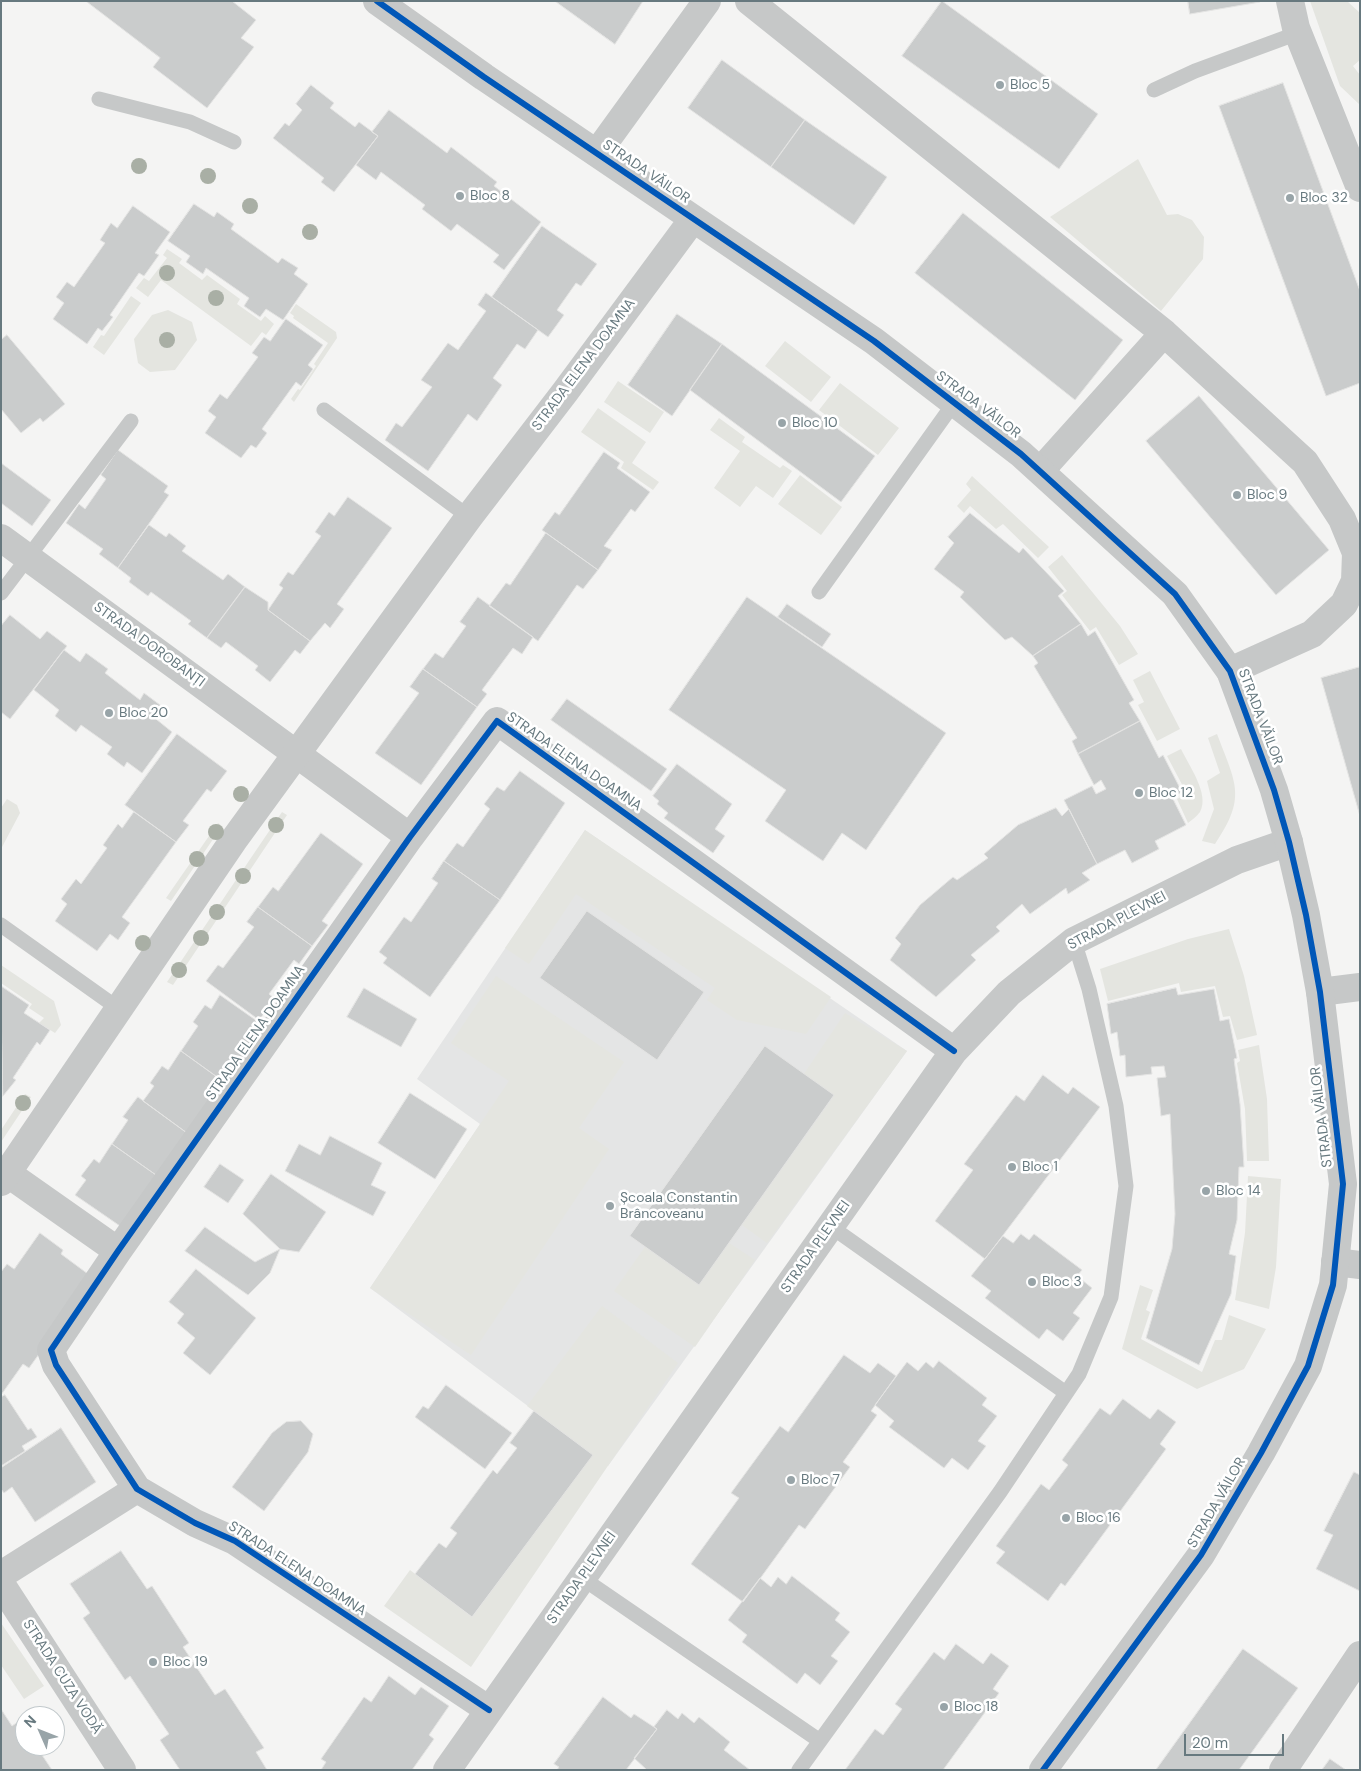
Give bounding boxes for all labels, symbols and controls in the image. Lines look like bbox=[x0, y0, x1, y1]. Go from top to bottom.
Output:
place label: Bloc 5 bbox=[1010, 77, 1050, 93]
marker: Bloc 5 bbox=[994, 79, 1006, 91]
street label: STRADA VĂILOR bbox=[599, 137, 693, 207]
place label: Bloc 8 bbox=[470, 188, 510, 204]
marker: Bloc 8 bbox=[454, 190, 466, 202]
place label: Bloc 32 bbox=[1300, 190, 1348, 206]
marker: Bloc 32 bbox=[1284, 192, 1296, 204]
street label: STRADA ELENA DOAMNA bbox=[529, 296, 639, 434]
street label: STRADA VĂILOR bbox=[932, 368, 1024, 442]
place label: Bloc 10 bbox=[792, 415, 838, 431]
marker: Bloc 10 bbox=[776, 417, 788, 429]
place label: Bloc 9 bbox=[1247, 487, 1287, 503]
marker: Bloc 9 bbox=[1231, 489, 1243, 501]
street label: STRADA DOROBANȚI bbox=[90, 599, 208, 691]
street label: STRADA VĂILOR bbox=[1234, 667, 1286, 767]
place label: Bloc 20 bbox=[119, 705, 168, 721]
marker: Bloc 20 bbox=[103, 707, 115, 719]
street label: STRADA ELENA DOAMNA bbox=[503, 709, 645, 815]
place label: Bloc 12 bbox=[1149, 785, 1193, 801]
marker: Bloc 12 bbox=[1133, 787, 1145, 799]
street label: STRADA PLEVNEI bbox=[1065, 888, 1169, 954]
street label: STRADA ELENA DOAMNA bbox=[203, 962, 309, 1104]
street label: STRADA VĂILOR bbox=[1307, 1066, 1337, 1168]
place label: Bloc 1 bbox=[1022, 1159, 1058, 1175]
marker: Bloc 1 bbox=[1006, 1161, 1018, 1173]
place label: Bloc 14 bbox=[1216, 1183, 1260, 1199]
marker: Bloc 14 bbox=[1200, 1185, 1212, 1197]
place label: Școala Constantin Brâncoveanu bbox=[620, 1190, 738, 1222]
street label: STRADA PLEVNEI bbox=[778, 1198, 854, 1296]
marker: Școala Constantin Brâncoveanu bbox=[604, 1200, 616, 1212]
place label: Bloc 3 bbox=[1042, 1274, 1082, 1290]
marker: Bloc 3 bbox=[1026, 1276, 1038, 1288]
street label: STRADA VĂILOR bbox=[1184, 1455, 1250, 1551]
place label: Bloc 7 bbox=[801, 1472, 840, 1488]
marker: Bloc 7 bbox=[785, 1474, 797, 1486]
place label: Bloc 16 bbox=[1076, 1510, 1121, 1526]
marker: Bloc 16 bbox=[1060, 1512, 1072, 1524]
street label: STRADA ELENA DOAMNA bbox=[225, 1518, 369, 1620]
street label: STRADA PLEVNEI bbox=[544, 1529, 620, 1627]
street label: STRADA CUZA VODĂ bbox=[19, 1617, 105, 1737]
place label: Bloc 19 bbox=[163, 1654, 208, 1670]
marker: Bloc 19 bbox=[147, 1656, 159, 1668]
place label: Bloc 18 bbox=[954, 1699, 998, 1715]
marker: Bloc 18 bbox=[938, 1701, 950, 1713]
north arrow bbox=[15, 1706, 65, 1756]
text: N bbox=[20, 1711, 40, 1731]
scale bar bbox=[1186, 1724, 1286, 1756]
text: 20 m bbox=[1192, 1733, 1228, 1753]

